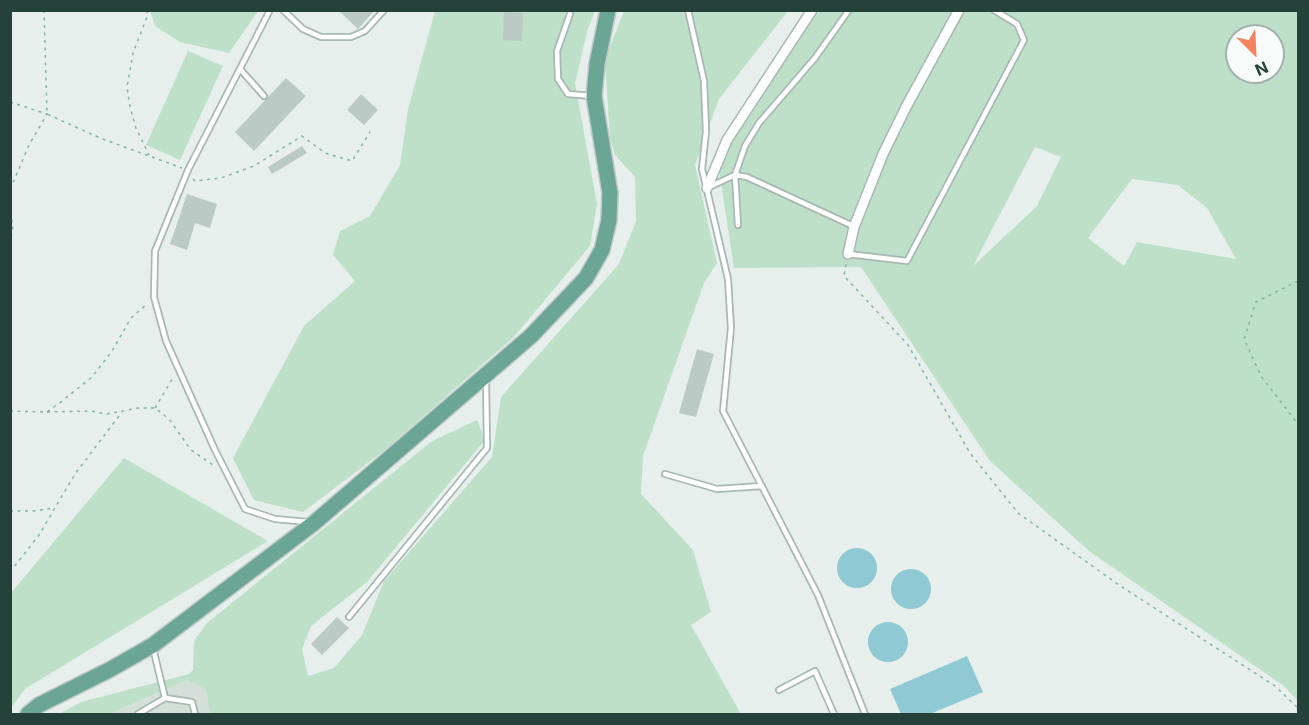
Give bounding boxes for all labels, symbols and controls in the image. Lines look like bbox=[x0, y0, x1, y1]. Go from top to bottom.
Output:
north arrow bbox=[1225, 24, 1285, 84]
text: N bbox=[1252, 57, 1271, 80]

